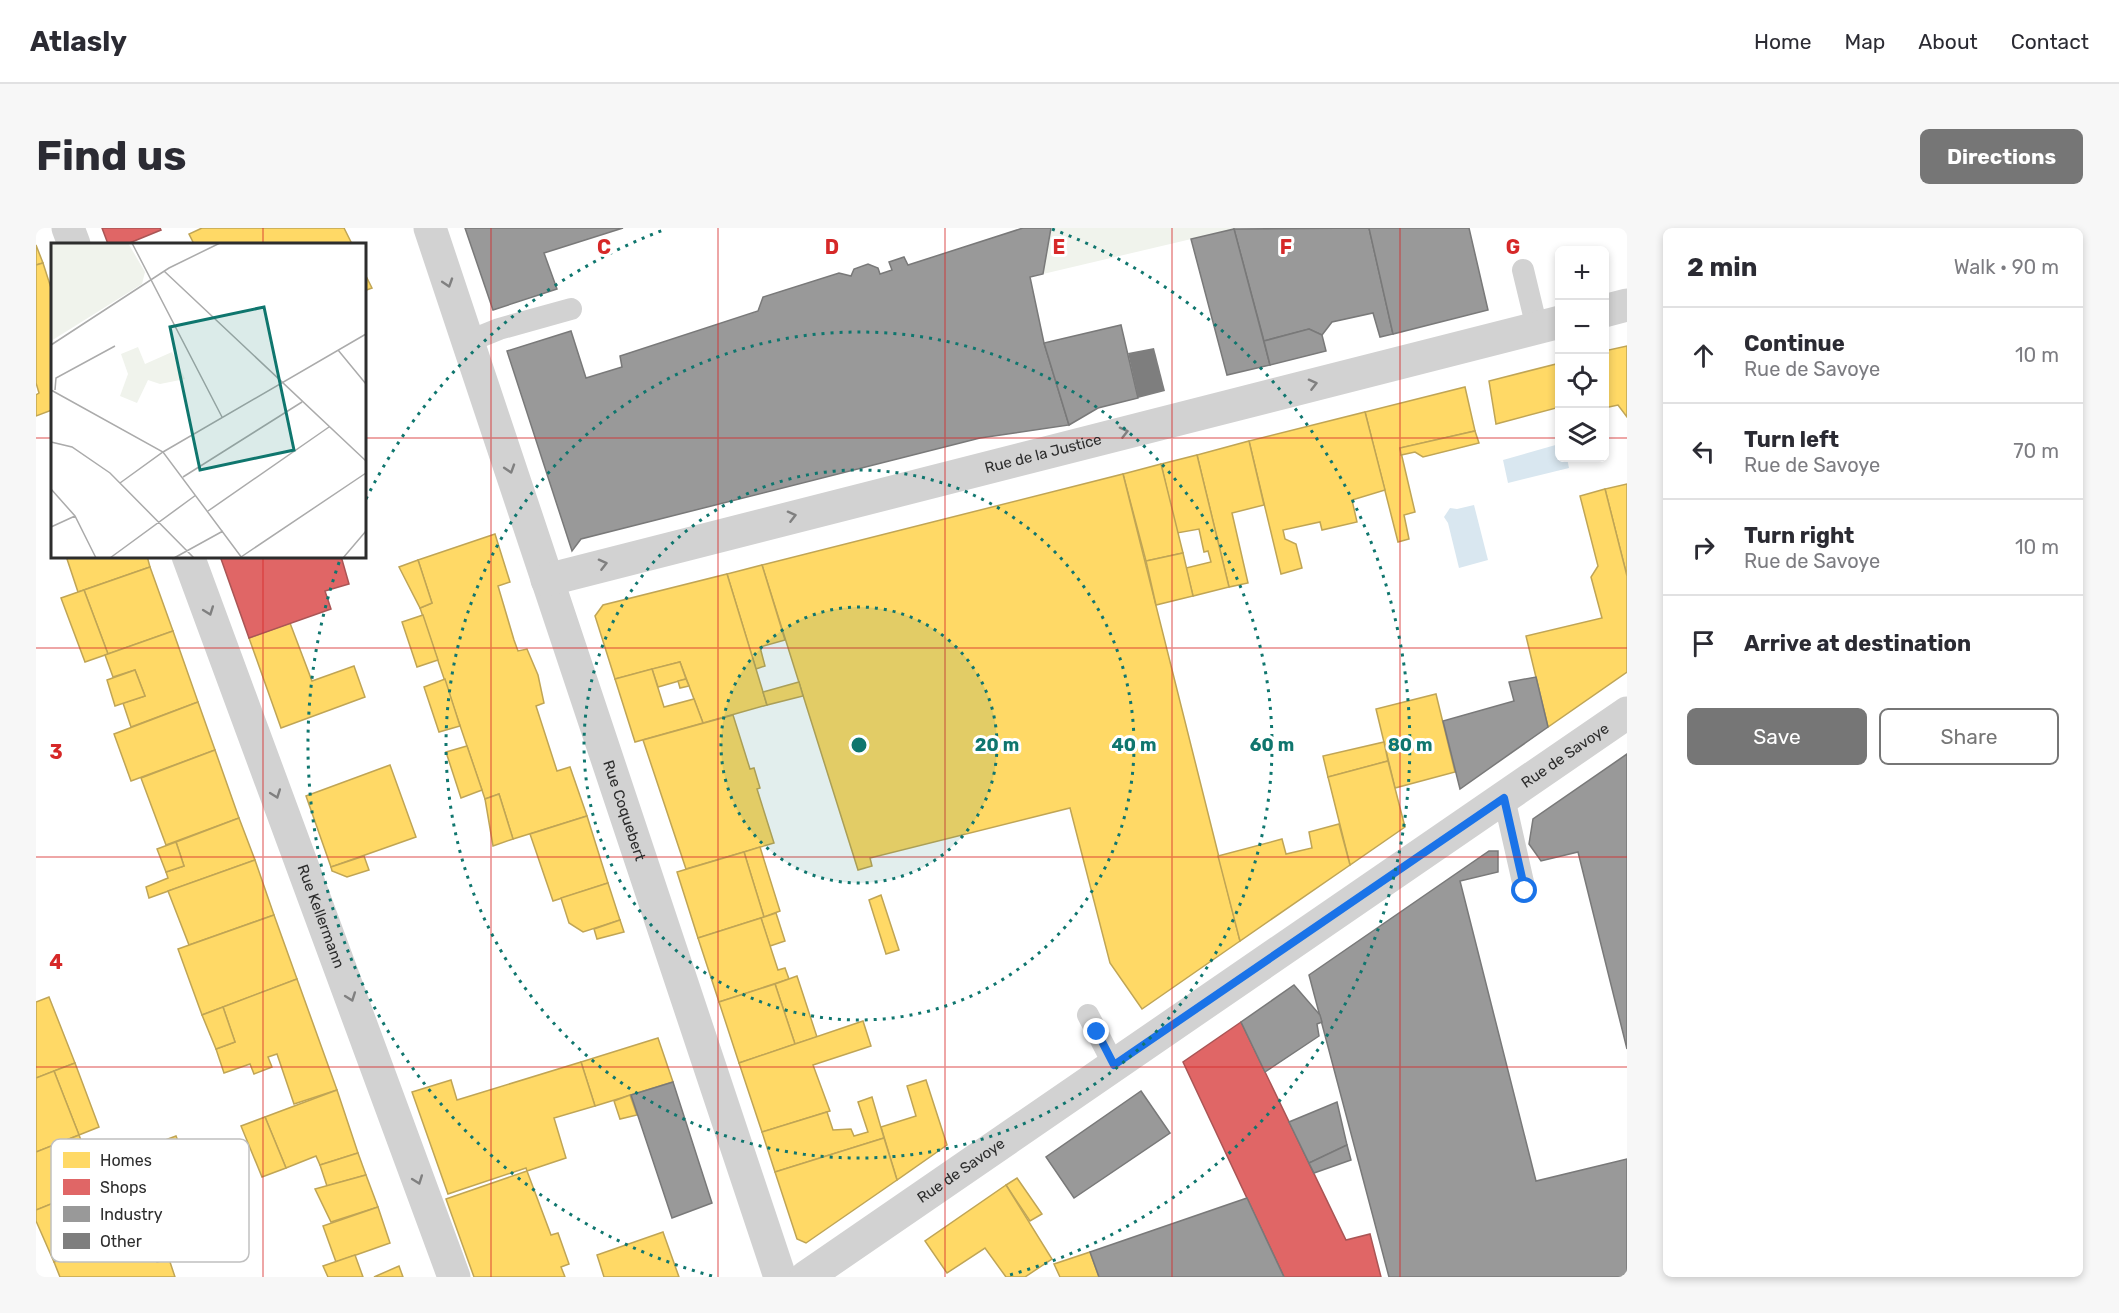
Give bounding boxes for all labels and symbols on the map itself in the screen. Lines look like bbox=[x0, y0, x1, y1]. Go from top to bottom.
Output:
text: C bbox=[597, 235, 611, 259]
text: D bbox=[825, 235, 839, 259]
text: E bbox=[1053, 235, 1065, 259]
text: F bbox=[1280, 235, 1292, 259]
text: G bbox=[1506, 235, 1520, 259]
inset map bbox=[51, 243, 366, 558]
one-way arrow bbox=[441, 278, 453, 288]
one-way arrow bbox=[1308, 379, 1318, 392]
one-way arrow bbox=[1119, 427, 1129, 440]
street label: Rue de la Justice bbox=[983, 430, 1103, 477]
one-way arrow bbox=[502, 463, 515, 473]
one-way arrow bbox=[787, 511, 797, 524]
one-way arrow bbox=[598, 559, 608, 572]
one-way arrow bbox=[201, 606, 214, 616]
street label: Rue de Savoye bbox=[1518, 719, 1612, 792]
text: 20 m bbox=[975, 734, 1019, 756]
text: 40 m bbox=[1112, 734, 1156, 756]
text: 60 m bbox=[1250, 734, 1294, 756]
text: 80 m bbox=[1388, 734, 1432, 756]
centre of rings bbox=[849, 735, 869, 755]
text: 3 bbox=[49, 740, 63, 764]
street label: Rue Coquebert bbox=[599, 758, 650, 863]
one-way arrow bbox=[269, 788, 281, 799]
street label: Rue Kellermann bbox=[294, 862, 348, 971]
route start bbox=[1511, 877, 1537, 903]
text: 4 bbox=[49, 950, 63, 974]
one-way arrow bbox=[343, 991, 356, 1002]
route end bbox=[1083, 1018, 1109, 1044]
street label: Rue de Savoye bbox=[914, 1134, 1008, 1207]
legend bbox=[51, 1139, 249, 1262]
text: Homes bbox=[100, 1151, 152, 1170]
one-way arrow bbox=[411, 1174, 423, 1185]
text: Shops bbox=[100, 1178, 147, 1197]
text: Industry bbox=[100, 1205, 163, 1224]
text: Other bbox=[100, 1232, 142, 1251]

